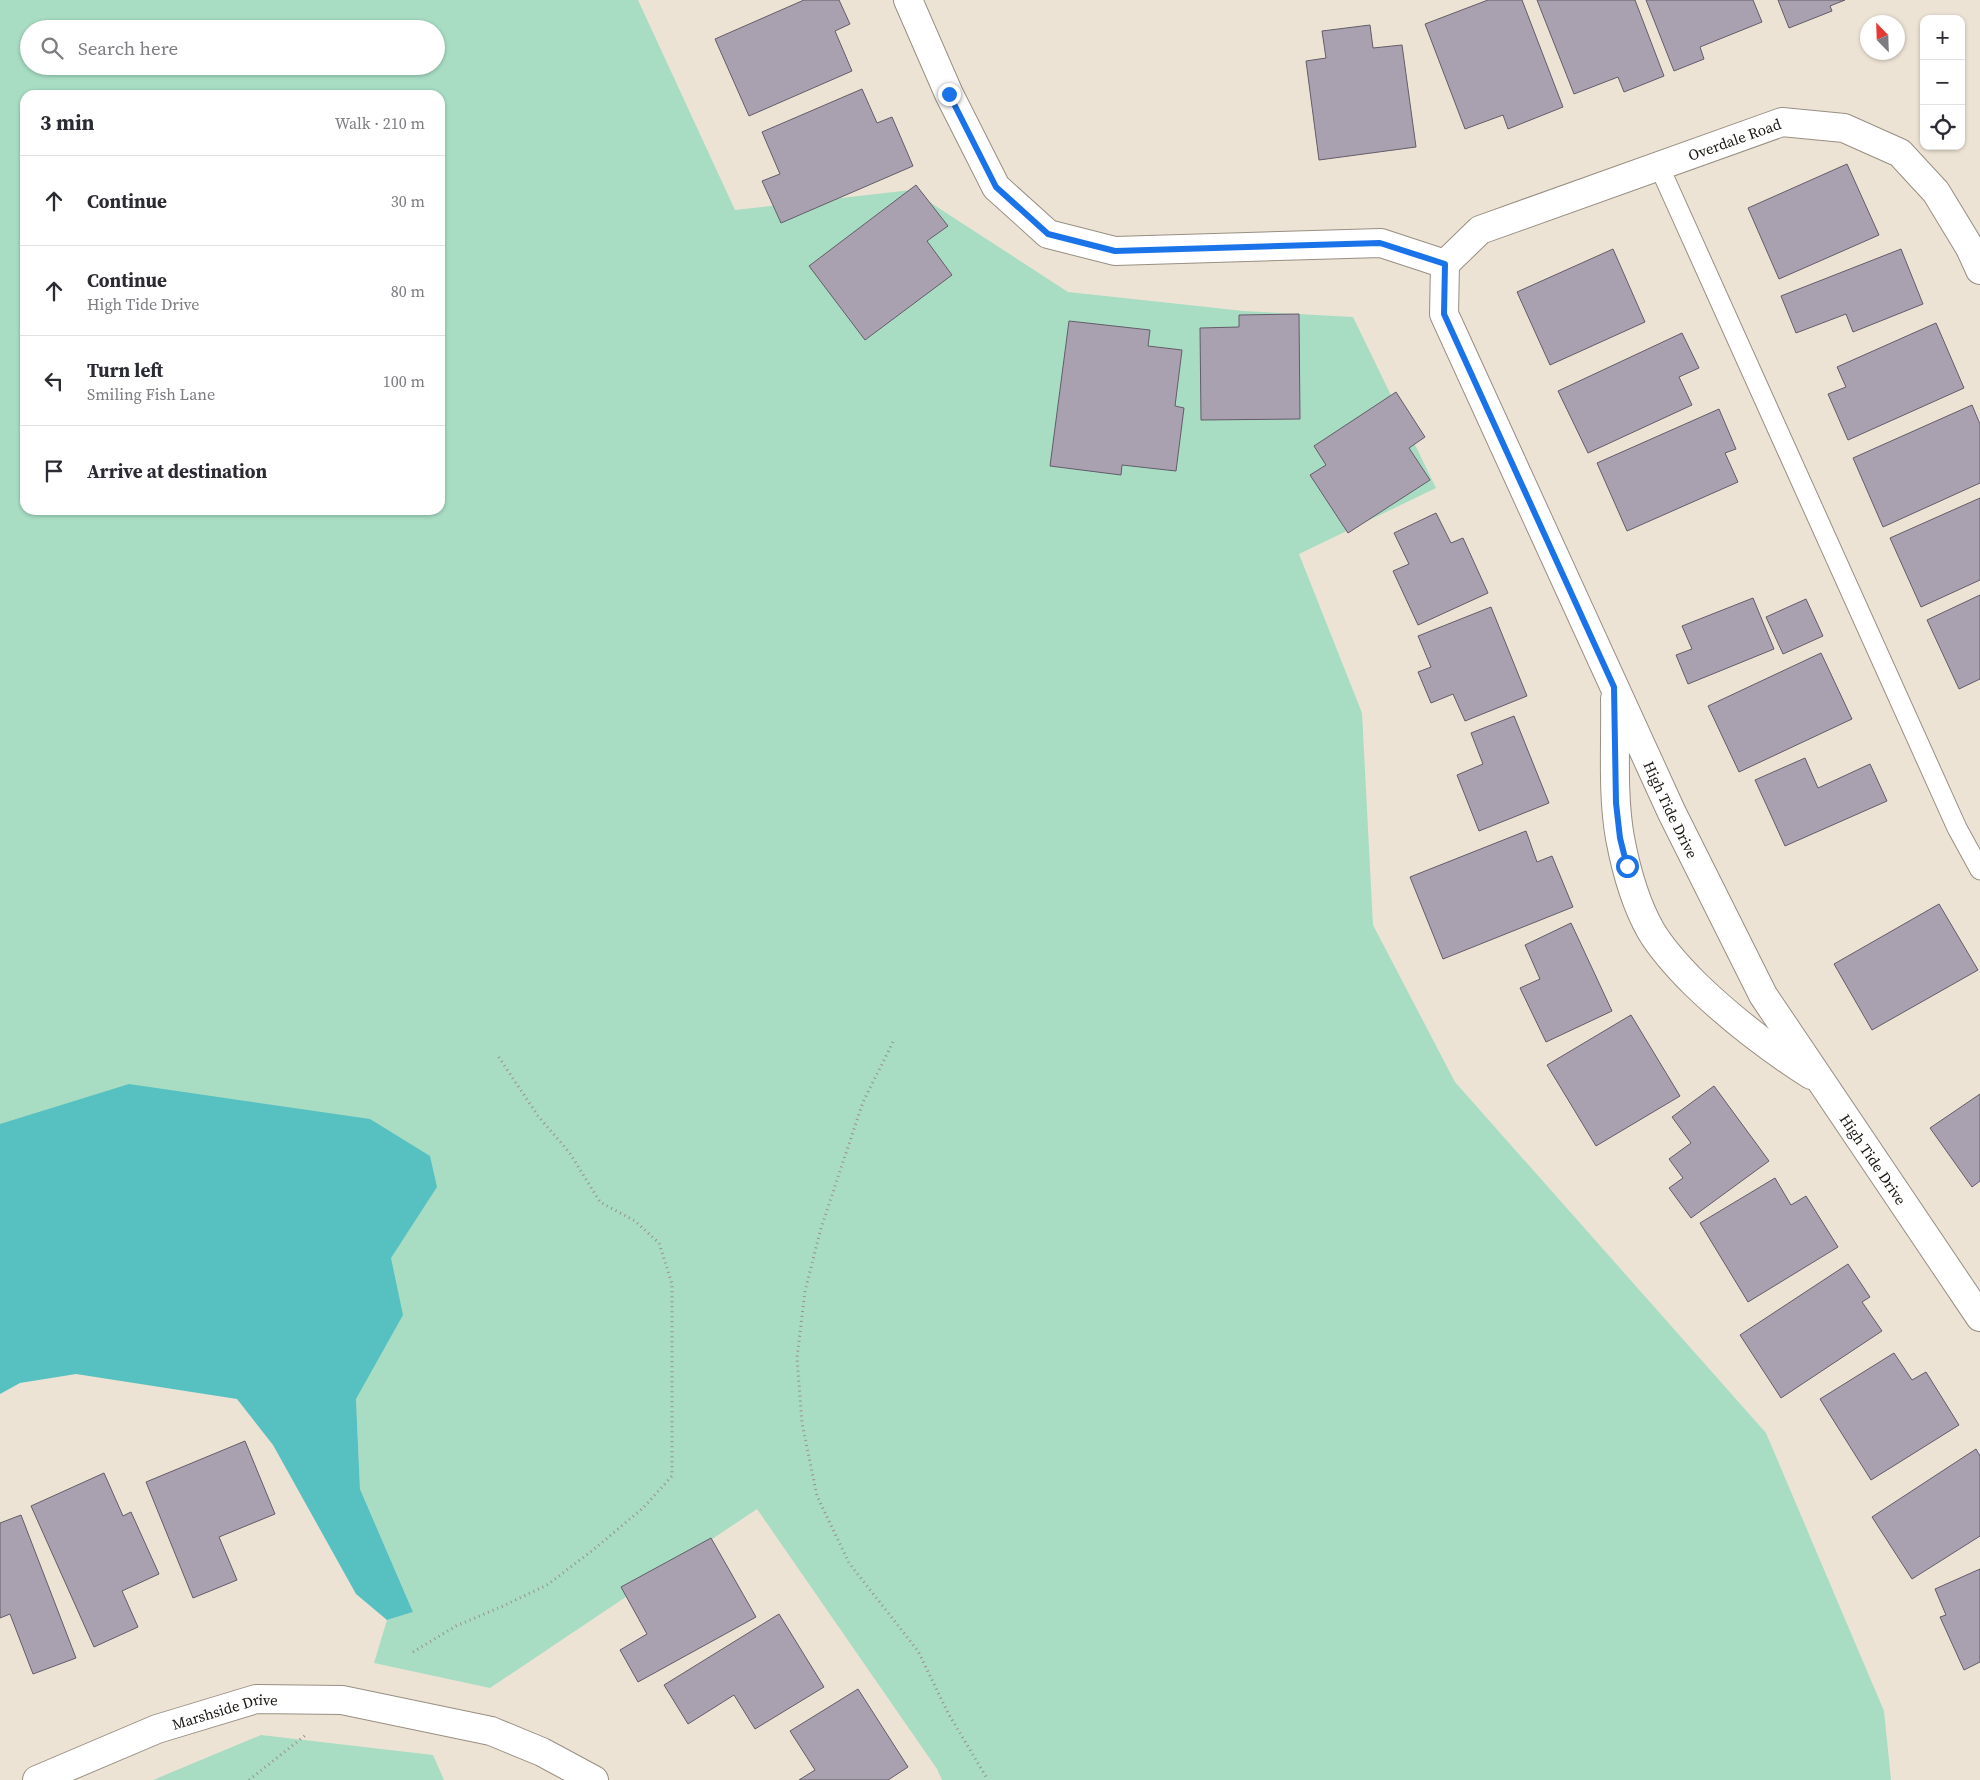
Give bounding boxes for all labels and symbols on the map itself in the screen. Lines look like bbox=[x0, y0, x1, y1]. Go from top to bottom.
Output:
north arrow bbox=[1860, 15, 1905, 60]
route end bbox=[938, 83, 961, 106]
street label: Overdale Road bbox=[1685, 113, 1784, 165]
street label: High Tide Drive bbox=[1639, 757, 1704, 862]
route start bbox=[1616, 855, 1639, 878]
street label: High Tide Drive bbox=[1835, 1109, 1912, 1209]
street label: Marshside Drive bbox=[169, 1688, 278, 1734]

